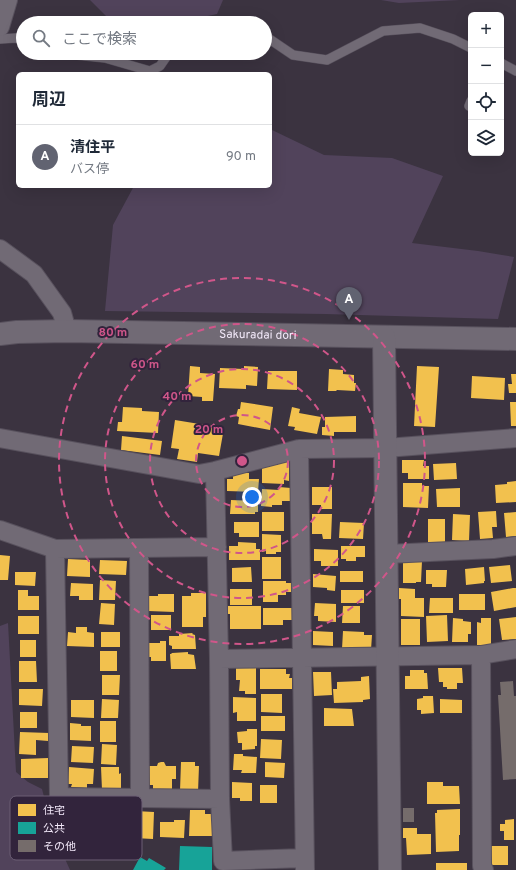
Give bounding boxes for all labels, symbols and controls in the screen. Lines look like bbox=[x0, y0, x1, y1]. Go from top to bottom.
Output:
map controls bbox=[468, 12, 504, 156]
button: + bbox=[468, 12, 504, 48]
search box bbox=[16, 16, 272, 60]
icon: search bbox=[30, 27, 52, 49]
text: ここで検索 bbox=[62, 31, 137, 50]
button: − bbox=[468, 48, 504, 84]
button: locate bbox=[468, 84, 504, 120]
text: 周辺 bbox=[32, 90, 66, 112]
button: layers bbox=[468, 120, 504, 156]
text: 清住平 bbox=[70, 139, 115, 158]
text: A bbox=[40, 149, 50, 165]
text: 90 m bbox=[226, 149, 256, 165]
text: バス停 bbox=[70, 162, 109, 178]
pin: A bbox=[336, 287, 362, 320]
text: 80 m bbox=[99, 325, 127, 341]
street label: Sakuradai dori bbox=[219, 327, 297, 344]
text: 60 m bbox=[131, 357, 159, 373]
text: 40 m bbox=[162, 389, 192, 405]
text: 20 m bbox=[195, 422, 223, 438]
centre of rings bbox=[235, 454, 249, 468]
your location bbox=[242, 487, 262, 507]
legend bbox=[10, 796, 142, 860]
text: 住宅 bbox=[43, 804, 65, 818]
text: 公共 bbox=[43, 822, 65, 836]
text: その他 bbox=[43, 840, 76, 854]

